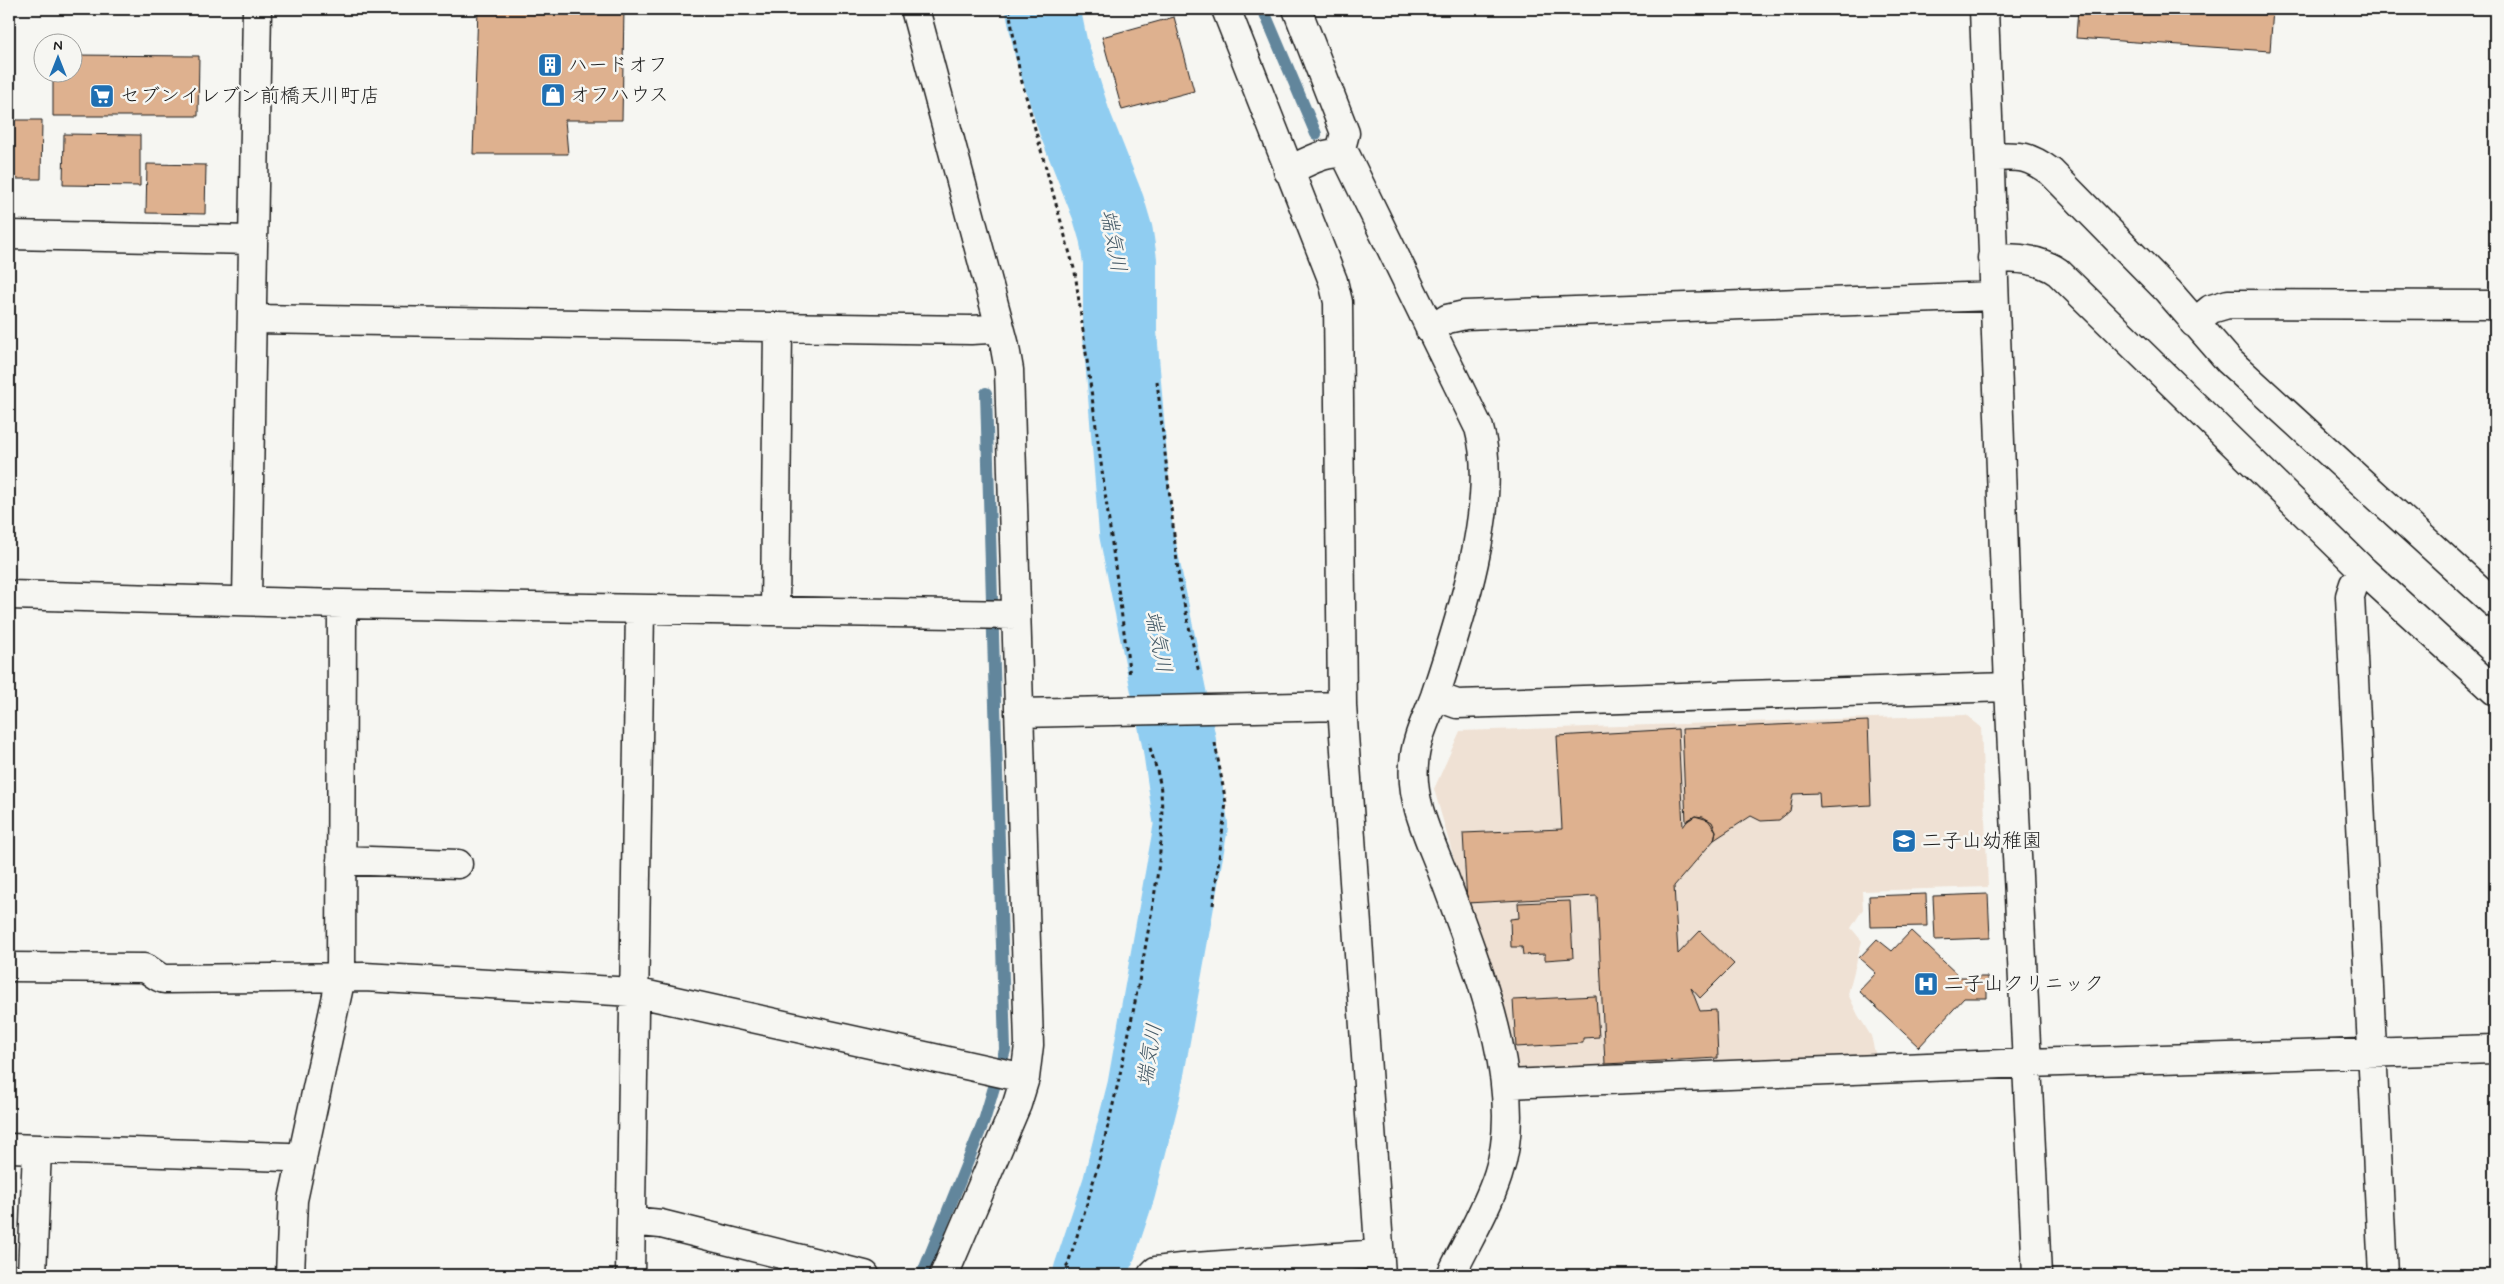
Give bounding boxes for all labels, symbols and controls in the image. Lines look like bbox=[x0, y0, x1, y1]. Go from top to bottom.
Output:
north arrow bbox=[32, 32, 82, 82]
text: N bbox=[53, 37, 63, 55]
building icon: ハードオフ bbox=[537, 52, 563, 78]
place label: ハードオフ bbox=[568, 52, 668, 79]
shop icon: オフハウス bbox=[540, 82, 566, 108]
place label: オフハウス bbox=[570, 82, 669, 109]
supermarket icon: セブンイレブン前橋天川町店 bbox=[89, 83, 115, 109]
place label: セブンイレブン前橋天川町店 bbox=[120, 83, 380, 110]
water label: 端気川 bbox=[1094, 208, 1132, 274]
water label: 端気川 bbox=[1138, 608, 1178, 676]
school or university icon: 二子山幼稚園 bbox=[1891, 828, 1917, 854]
place label: 二子山幼稚園 bbox=[1922, 828, 2042, 855]
hospital icon: 二子山クリニック bbox=[1913, 971, 1939, 997]
place label: 二子山クリニック bbox=[1944, 971, 2104, 998]
water label: 端気川 bbox=[1131, 1022, 1169, 1088]

